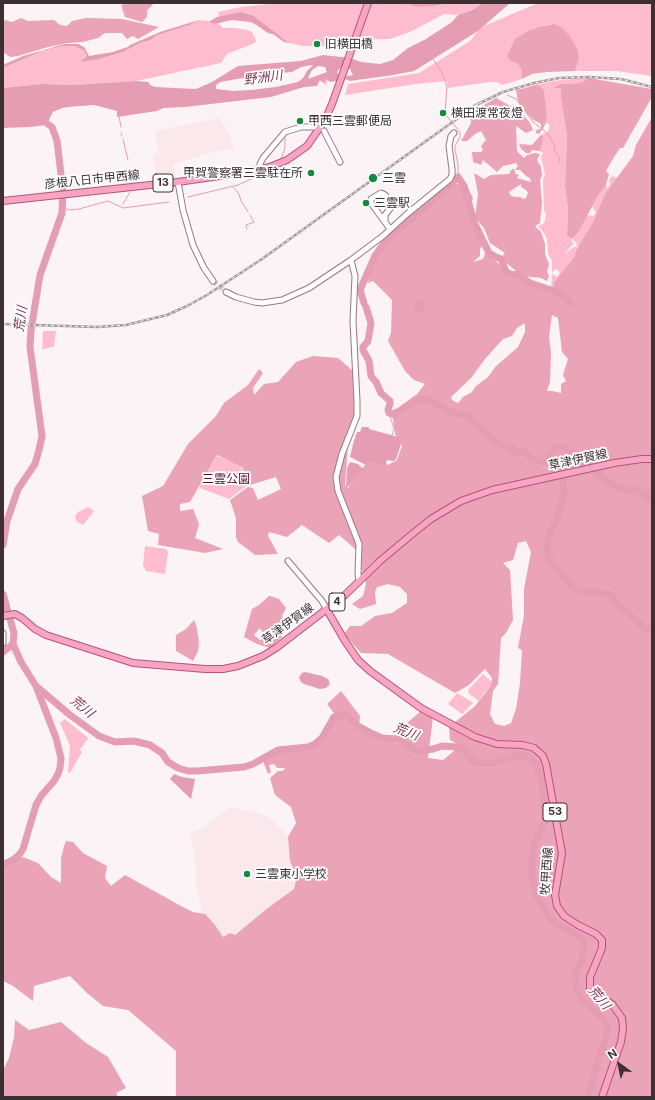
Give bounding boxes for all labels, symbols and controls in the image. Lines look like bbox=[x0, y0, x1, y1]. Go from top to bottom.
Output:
place label: 旧横田橋 bbox=[325, 37, 373, 51]
marker: 旧横田橋 bbox=[312, 39, 322, 49]
water label: 野洲川 bbox=[243, 68, 283, 88]
place label: 横田渡常夜燈 bbox=[451, 106, 523, 120]
marker: 横田渡常夜燈 bbox=[438, 108, 448, 118]
place label: 甲西三雲郵便局 bbox=[308, 114, 392, 128]
marker: 甲西三雲郵便局 bbox=[295, 116, 305, 126]
place label: 甲賀警察署三雲駐在所 bbox=[183, 166, 303, 180]
street label: 彦根八日市甲西線 bbox=[44, 168, 140, 192]
marker: 甲賀警察署三雲駐在所 bbox=[306, 168, 316, 178]
place label: 三雲 bbox=[382, 171, 406, 185]
marker: 三雲 bbox=[367, 172, 379, 184]
road number: 13 bbox=[153, 174, 173, 192]
place label: 三雲駅 bbox=[374, 196, 410, 210]
marker: 三雲駅 bbox=[361, 198, 371, 208]
water label: 荒川 bbox=[12, 305, 30, 333]
street label: 草津伊賀線 bbox=[547, 447, 609, 473]
park label: 三雲公園 bbox=[202, 472, 250, 486]
road number: 4 bbox=[329, 593, 345, 611]
street label: 草津伊賀線 bbox=[259, 601, 317, 647]
water label: 荒川 bbox=[67, 693, 97, 721]
water label: 荒川 bbox=[391, 720, 421, 744]
road number: 53 bbox=[543, 803, 567, 821]
street label: 牧甲西線 bbox=[538, 847, 556, 895]
place label: 三雲東小学校 bbox=[255, 867, 327, 881]
marker: 三雲東小学校 bbox=[242, 869, 252, 879]
water label: 荒川 bbox=[585, 983, 613, 1013]
north arrow bbox=[599, 1044, 639, 1084]
text: N bbox=[605, 1046, 620, 1062]

